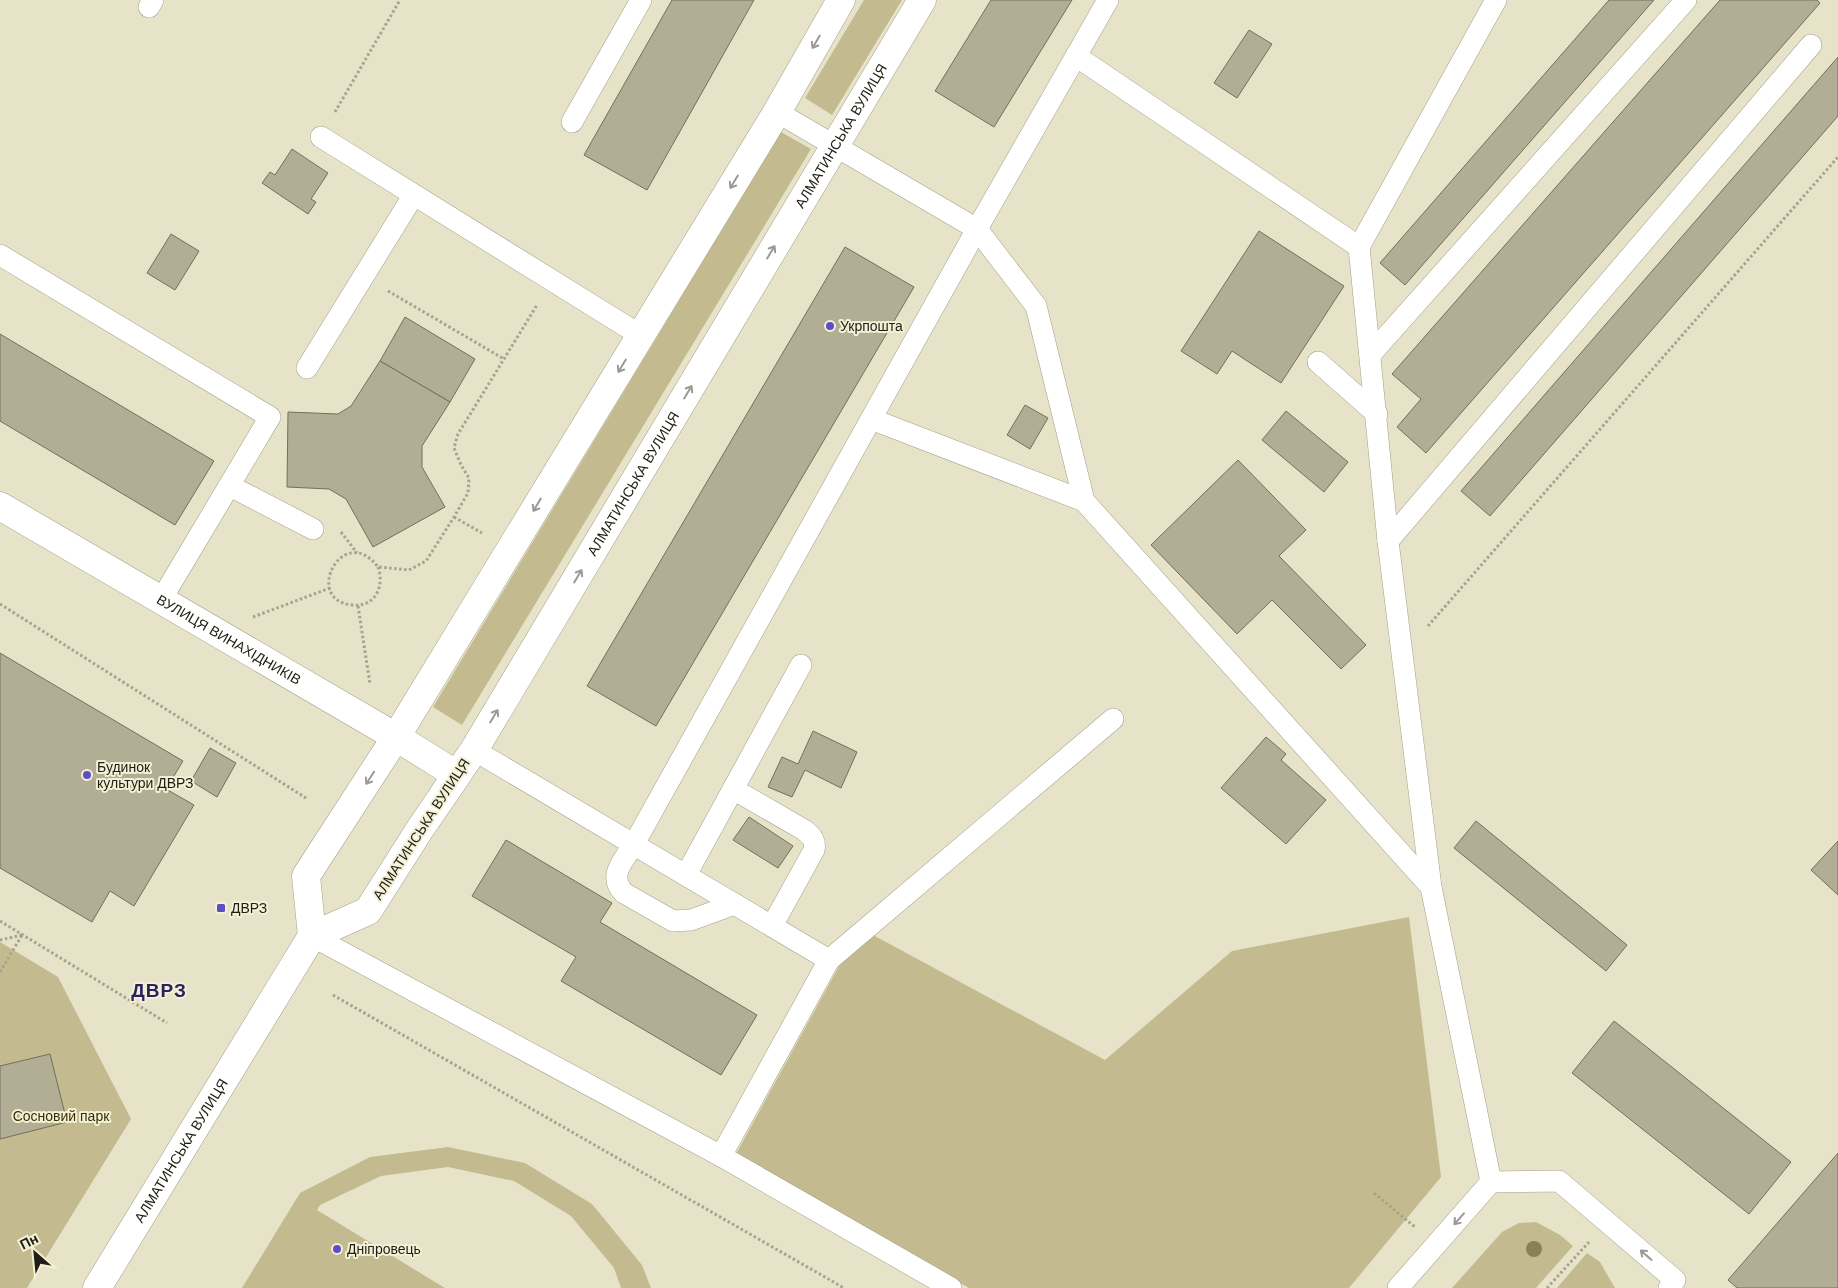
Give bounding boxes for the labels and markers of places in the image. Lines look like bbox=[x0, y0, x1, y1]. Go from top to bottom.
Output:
place label: Укрпошта bbox=[840, 318, 903, 334]
marker: Укрпошта bbox=[824, 320, 836, 332]
place label: Будинок культури ДВРЗ bbox=[97, 759, 194, 791]
marker: Будинок культури ДВРЗ bbox=[81, 769, 93, 781]
place label: ДВРЗ bbox=[231, 900, 267, 916]
marker: ДВРЗ bbox=[215, 902, 227, 914]
place label: Дніпровець bbox=[347, 1241, 421, 1257]
marker: Дніпровець bbox=[331, 1243, 343, 1255]

